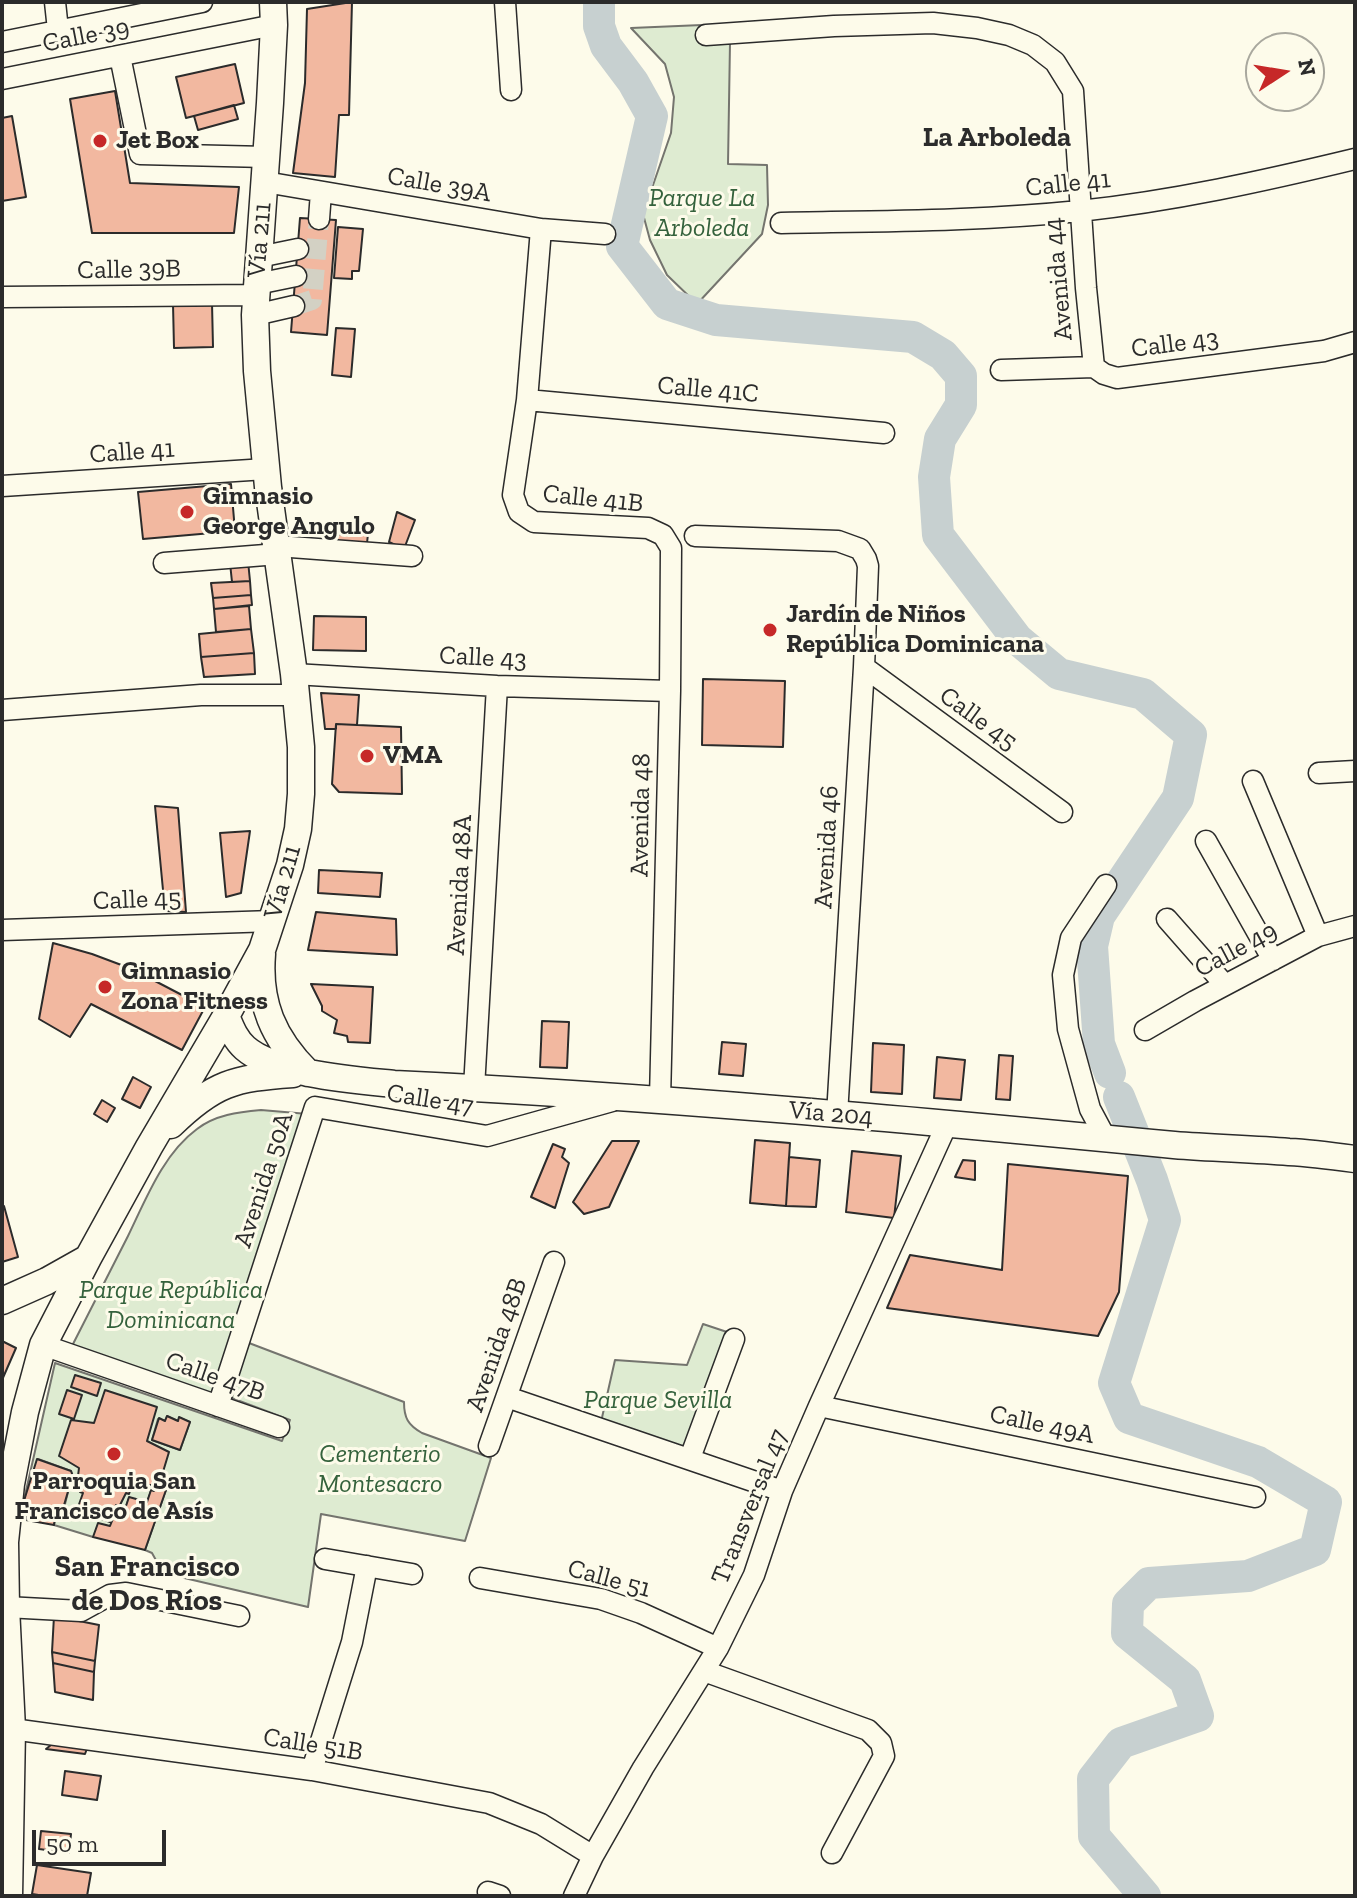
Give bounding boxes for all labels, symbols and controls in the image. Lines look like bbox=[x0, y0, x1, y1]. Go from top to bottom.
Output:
street label: Calle 39 bbox=[40, 12, 132, 60]
north arrow bbox=[1245, 32, 1325, 112]
text: N bbox=[1292, 56, 1322, 78]
district label: La Arboleda bbox=[923, 121, 1071, 155]
place label: Jet Box bbox=[116, 125, 199, 157]
marker: Jet Box bbox=[91, 132, 109, 150]
street label: Calle 39A bbox=[385, 161, 493, 209]
street label: Calle 41 bbox=[1024, 164, 1112, 204]
park label: Parque La Arboleda bbox=[649, 183, 755, 244]
street label: Vía 211 bbox=[241, 201, 279, 279]
street label: Avenida 44 bbox=[1038, 216, 1080, 342]
street label: Calle 39B bbox=[77, 253, 181, 287]
street label: Calle 43 bbox=[1129, 323, 1221, 365]
street label: Calle 41C bbox=[656, 370, 760, 410]
street label: Calle 41 bbox=[88, 433, 176, 471]
street label: Calle 41B bbox=[541, 478, 645, 520]
place label: Gimnasio George Angulo bbox=[203, 481, 375, 542]
marker: Gimnasio George Angulo bbox=[178, 503, 196, 521]
place label: Jardín de Niños República Dominicana bbox=[786, 599, 1044, 660]
marker: Jardín de Niños República Dominicana bbox=[761, 621, 779, 639]
street label: Calle 43 bbox=[438, 640, 528, 676]
street label: Calle 45 bbox=[933, 680, 1023, 758]
place label: VMA bbox=[383, 740, 442, 772]
marker: VMA bbox=[358, 747, 376, 765]
street label: Avenida 48 bbox=[624, 753, 658, 877]
street label: Avenida 46 bbox=[808, 785, 846, 909]
street label: Avenida 48A bbox=[441, 814, 479, 956]
street label: Vía 211 bbox=[258, 841, 308, 923]
street label: Calle 45 bbox=[92, 883, 182, 917]
street label: Calle 49 bbox=[1189, 915, 1283, 985]
place label: Gimnasio Zona Fitness bbox=[121, 956, 268, 1018]
marker: Gimnasio Zona Fitness bbox=[96, 978, 114, 996]
street label: Calle 47 bbox=[385, 1078, 475, 1122]
street label: Vía 204 bbox=[788, 1095, 874, 1133]
street label: Avenida 50A bbox=[227, 1108, 301, 1252]
street label: Avenida 48B bbox=[460, 1274, 534, 1416]
park label: Parque República Dominicana bbox=[79, 1275, 263, 1336]
street label: Calle 47B bbox=[161, 1346, 269, 1408]
park label: Parque Sevilla bbox=[584, 1385, 732, 1417]
street label: Calle 49A bbox=[987, 1399, 1097, 1451]
street label: Transversal 47 bbox=[705, 1425, 795, 1589]
park label: Cementerio Montesacro bbox=[318, 1439, 442, 1500]
marker: Parroquia San Francisco de Asís bbox=[105, 1445, 123, 1463]
place label: Parroquia San Francisco de Asís bbox=[14, 1466, 214, 1528]
district label: San Francisco de Dos Ríos bbox=[54, 1549, 240, 1620]
street label: Calle 51 bbox=[564, 1553, 654, 1605]
street label: Calle 51B bbox=[261, 1722, 365, 1768]
scale bar bbox=[36, 1814, 170, 1864]
text: 50 m bbox=[46, 1829, 98, 1858]

